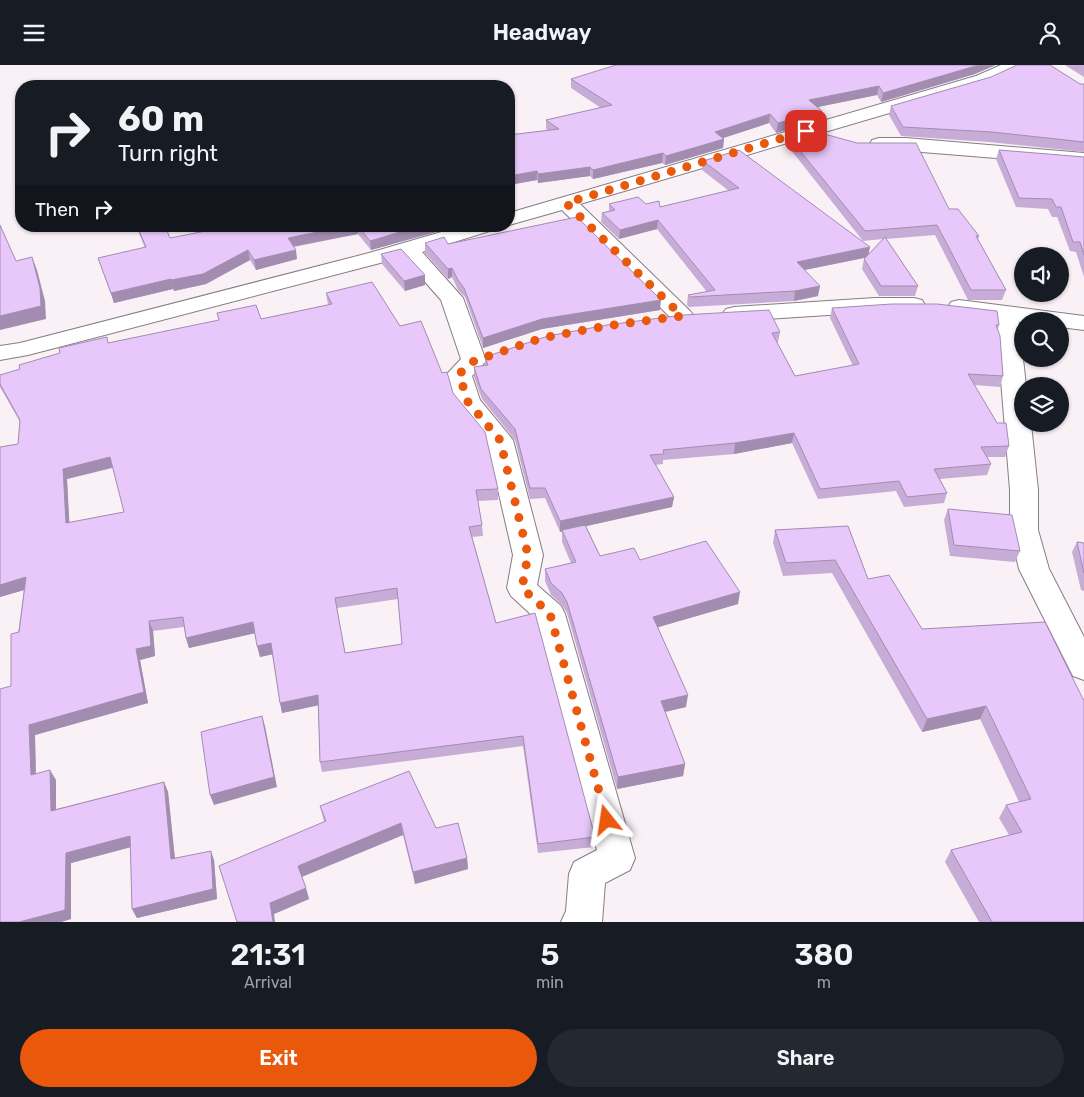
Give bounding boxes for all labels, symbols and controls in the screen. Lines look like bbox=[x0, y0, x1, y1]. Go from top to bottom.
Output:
icon: menu bbox=[20, 19, 48, 47]
text: Headway bbox=[493, 19, 591, 46]
icon: person bbox=[1036, 19, 1064, 47]
text: 60 m bbox=[118, 98, 204, 140]
icon: right bbox=[35, 100, 100, 165]
pin bbox=[785, 110, 827, 152]
icon: arrive bbox=[792, 117, 820, 145]
text: Turn right bbox=[118, 140, 218, 167]
icon: right bbox=[89, 195, 117, 223]
text: Then bbox=[35, 198, 79, 221]
map controls bbox=[1014, 247, 1069, 432]
button: sound bbox=[1014, 247, 1069, 302]
button: search bbox=[1014, 312, 1069, 367]
button: layers bbox=[1014, 377, 1069, 432]
position arrow bbox=[580, 793, 632, 845]
text: 21:31 bbox=[230, 937, 306, 973]
text: 5 bbox=[540, 937, 559, 973]
text: 380 bbox=[794, 937, 854, 973]
text: Arrival bbox=[244, 973, 292, 992]
text: min bbox=[536, 973, 564, 992]
text: m bbox=[817, 973, 831, 992]
button: Exit bbox=[20, 1029, 537, 1087]
button: Share bbox=[547, 1029, 1064, 1087]

